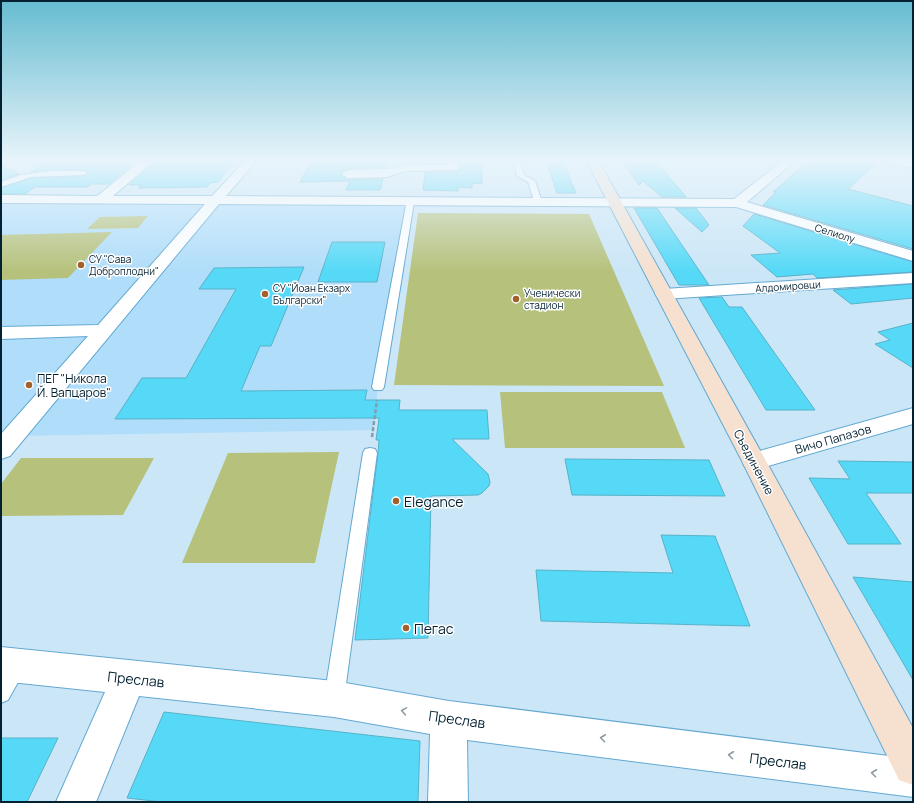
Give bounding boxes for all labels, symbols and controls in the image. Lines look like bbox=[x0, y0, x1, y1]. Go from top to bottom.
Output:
street label: Селиолу bbox=[813, 220, 858, 246]
place label: СУ "Сава Доброплодни" bbox=[89, 252, 159, 278]
marker: СУ "Сава Доброплодни" bbox=[76, 260, 86, 270]
street label: Алдомировци bbox=[755, 277, 821, 295]
place label: СУ "Йоан Екзарх Български" bbox=[273, 281, 351, 307]
place label: Ученически стадион bbox=[524, 286, 580, 312]
marker: СУ "Йоан Екзарх Български" bbox=[260, 289, 270, 299]
marker: Ученически стадион bbox=[511, 294, 521, 304]
place label: ПЕГ "Никола Й. Вапцаров" bbox=[37, 370, 111, 401]
marker: ПЕГ "Никола Й. Вапцаров" bbox=[24, 380, 34, 390]
street label: Вичо Папазов bbox=[793, 420, 874, 458]
street label: Съединение bbox=[730, 427, 778, 497]
place label: Elegance bbox=[404, 492, 464, 511]
marker: Elegance bbox=[391, 496, 401, 506]
place label: Пегас bbox=[414, 619, 454, 638]
marker: Пегас bbox=[401, 623, 411, 633]
street label: Преслав bbox=[107, 667, 166, 691]
street label: Преслав bbox=[427, 706, 487, 732]
one-way arrow bbox=[401, 707, 408, 716]
one-way arrow bbox=[599, 734, 606, 743]
street label: Преслав bbox=[749, 748, 808, 774]
one-way arrow bbox=[728, 751, 735, 760]
one-way arrow bbox=[871, 769, 877, 778]

